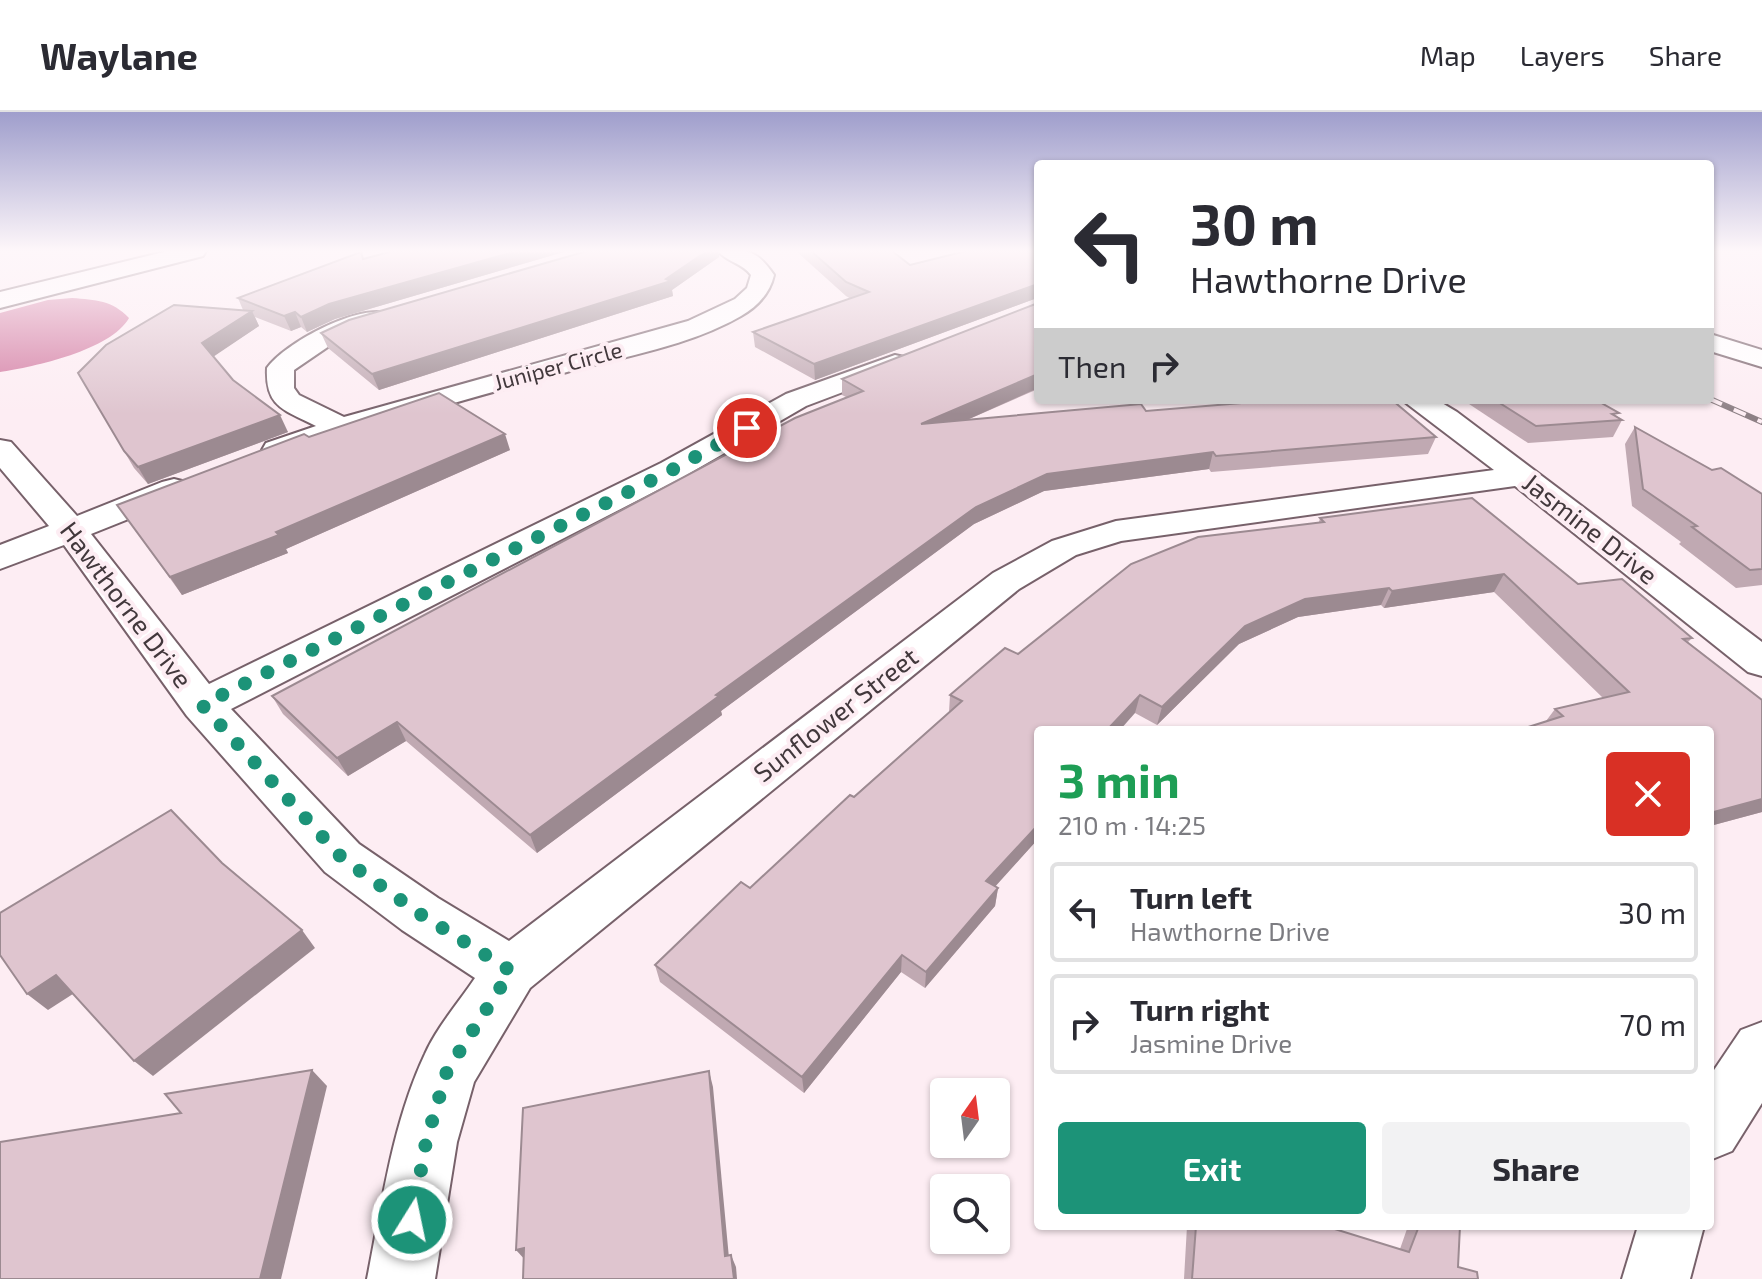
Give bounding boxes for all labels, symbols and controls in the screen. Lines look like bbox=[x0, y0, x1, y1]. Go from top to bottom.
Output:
text: Waylane bbox=[40, 32, 198, 78]
text: Map bbox=[1420, 38, 1476, 72]
text: Layers bbox=[1520, 38, 1605, 72]
text: Share bbox=[1649, 38, 1722, 72]
text: 30 m bbox=[1190, 189, 1319, 256]
icon: left bbox=[1058, 192, 1162, 296]
text: Hawthorne Drive bbox=[1190, 257, 1467, 300]
street label: Juniper Circle bbox=[491, 335, 625, 395]
icon: right bbox=[1142, 344, 1186, 388]
text: Then bbox=[1058, 348, 1126, 384]
pin bbox=[713, 394, 781, 462]
icon: arrive bbox=[725, 406, 769, 450]
street label: Jasmine Drive bbox=[1517, 466, 1664, 590]
street label: Hawthorne Drive bbox=[55, 515, 200, 693]
street label: Sunflower Street bbox=[747, 640, 923, 788]
text: 3 min bbox=[1058, 750, 1180, 808]
button: close bbox=[1606, 752, 1690, 836]
text: 210 m · 14:25 bbox=[1058, 809, 1206, 840]
text: Turn left bbox=[1130, 879, 1252, 915]
icon: left bbox=[1062, 890, 1106, 934]
text: 30 m bbox=[1618, 894, 1686, 930]
text: Hawthorne Drive bbox=[1130, 915, 1330, 946]
text: Turn right bbox=[1130, 991, 1270, 1027]
icon: right bbox=[1062, 1002, 1106, 1046]
text: 70 m bbox=[1620, 1006, 1686, 1042]
text: Jasmine Drive bbox=[1130, 1027, 1292, 1058]
north arrow bbox=[930, 1078, 1010, 1158]
map controls bbox=[930, 1078, 1010, 1254]
button: Exit bbox=[1058, 1122, 1366, 1214]
button: Share bbox=[1382, 1122, 1690, 1214]
button: search bbox=[930, 1174, 1010, 1254]
position arrow bbox=[370, 1178, 454, 1262]

